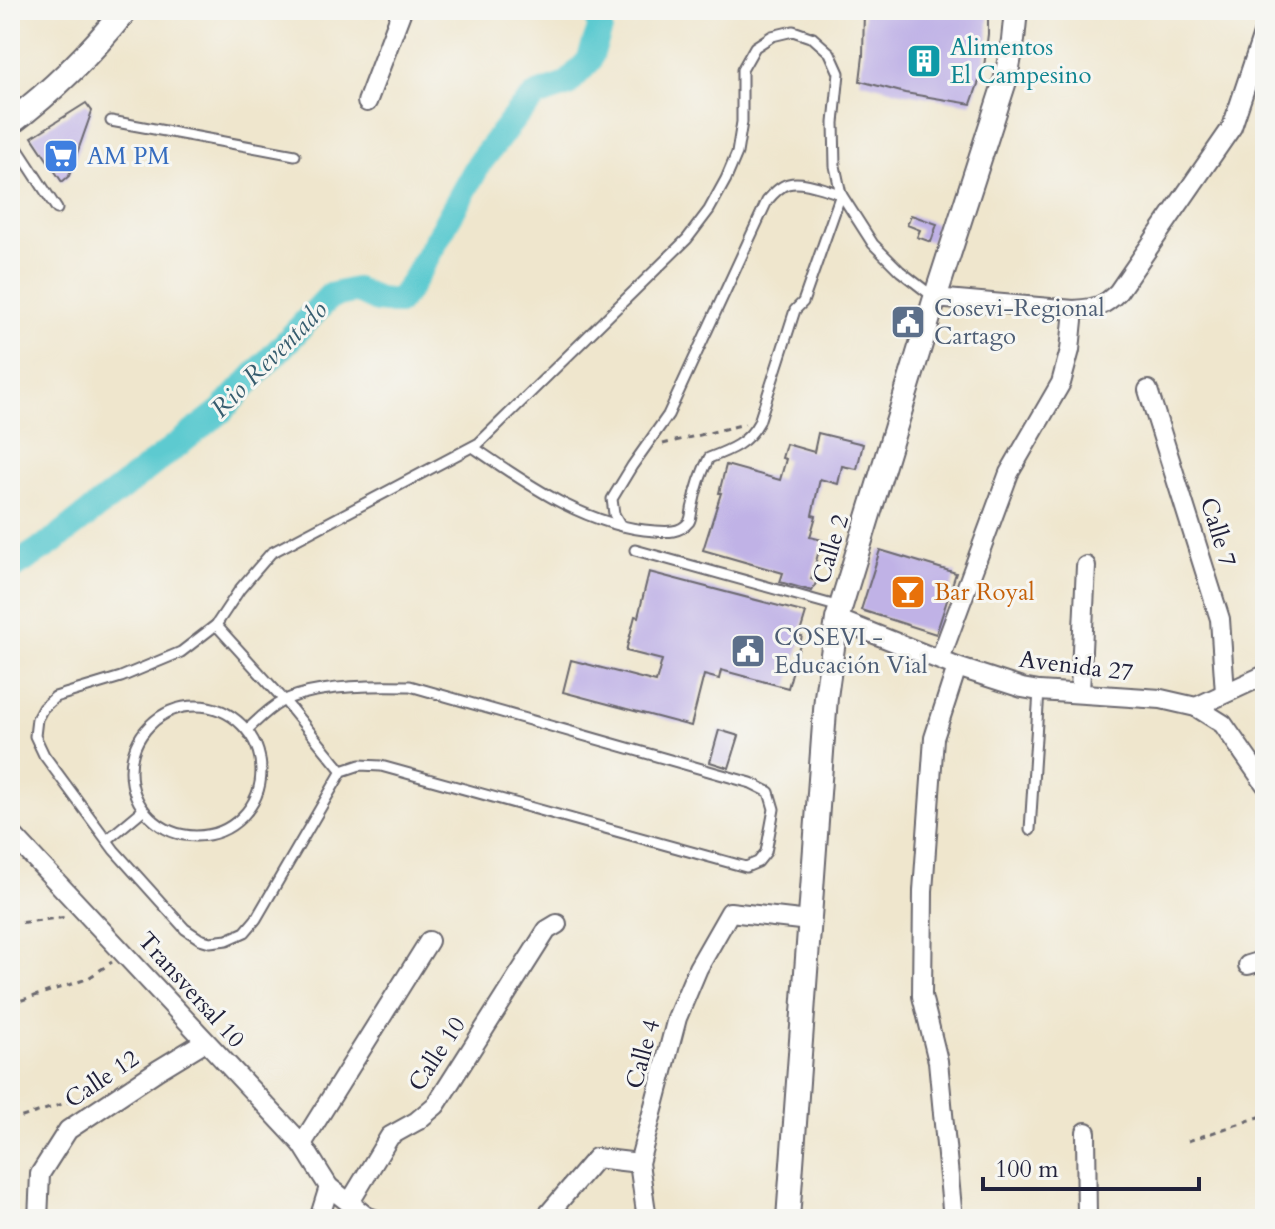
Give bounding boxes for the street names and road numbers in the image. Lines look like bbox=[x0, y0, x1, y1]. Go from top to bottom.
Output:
street label: Calle 7 bbox=[1192, 493, 1244, 571]
street label: Calle 2 bbox=[805, 510, 857, 588]
street label: Avenida 27 bbox=[1017, 643, 1135, 689]
street label: Transversal 10 bbox=[130, 925, 252, 1055]
street label: Calle 10 bbox=[401, 1010, 473, 1098]
street label: Calle 4 bbox=[618, 1016, 668, 1092]
street label: Calle 12 bbox=[58, 1042, 146, 1116]

